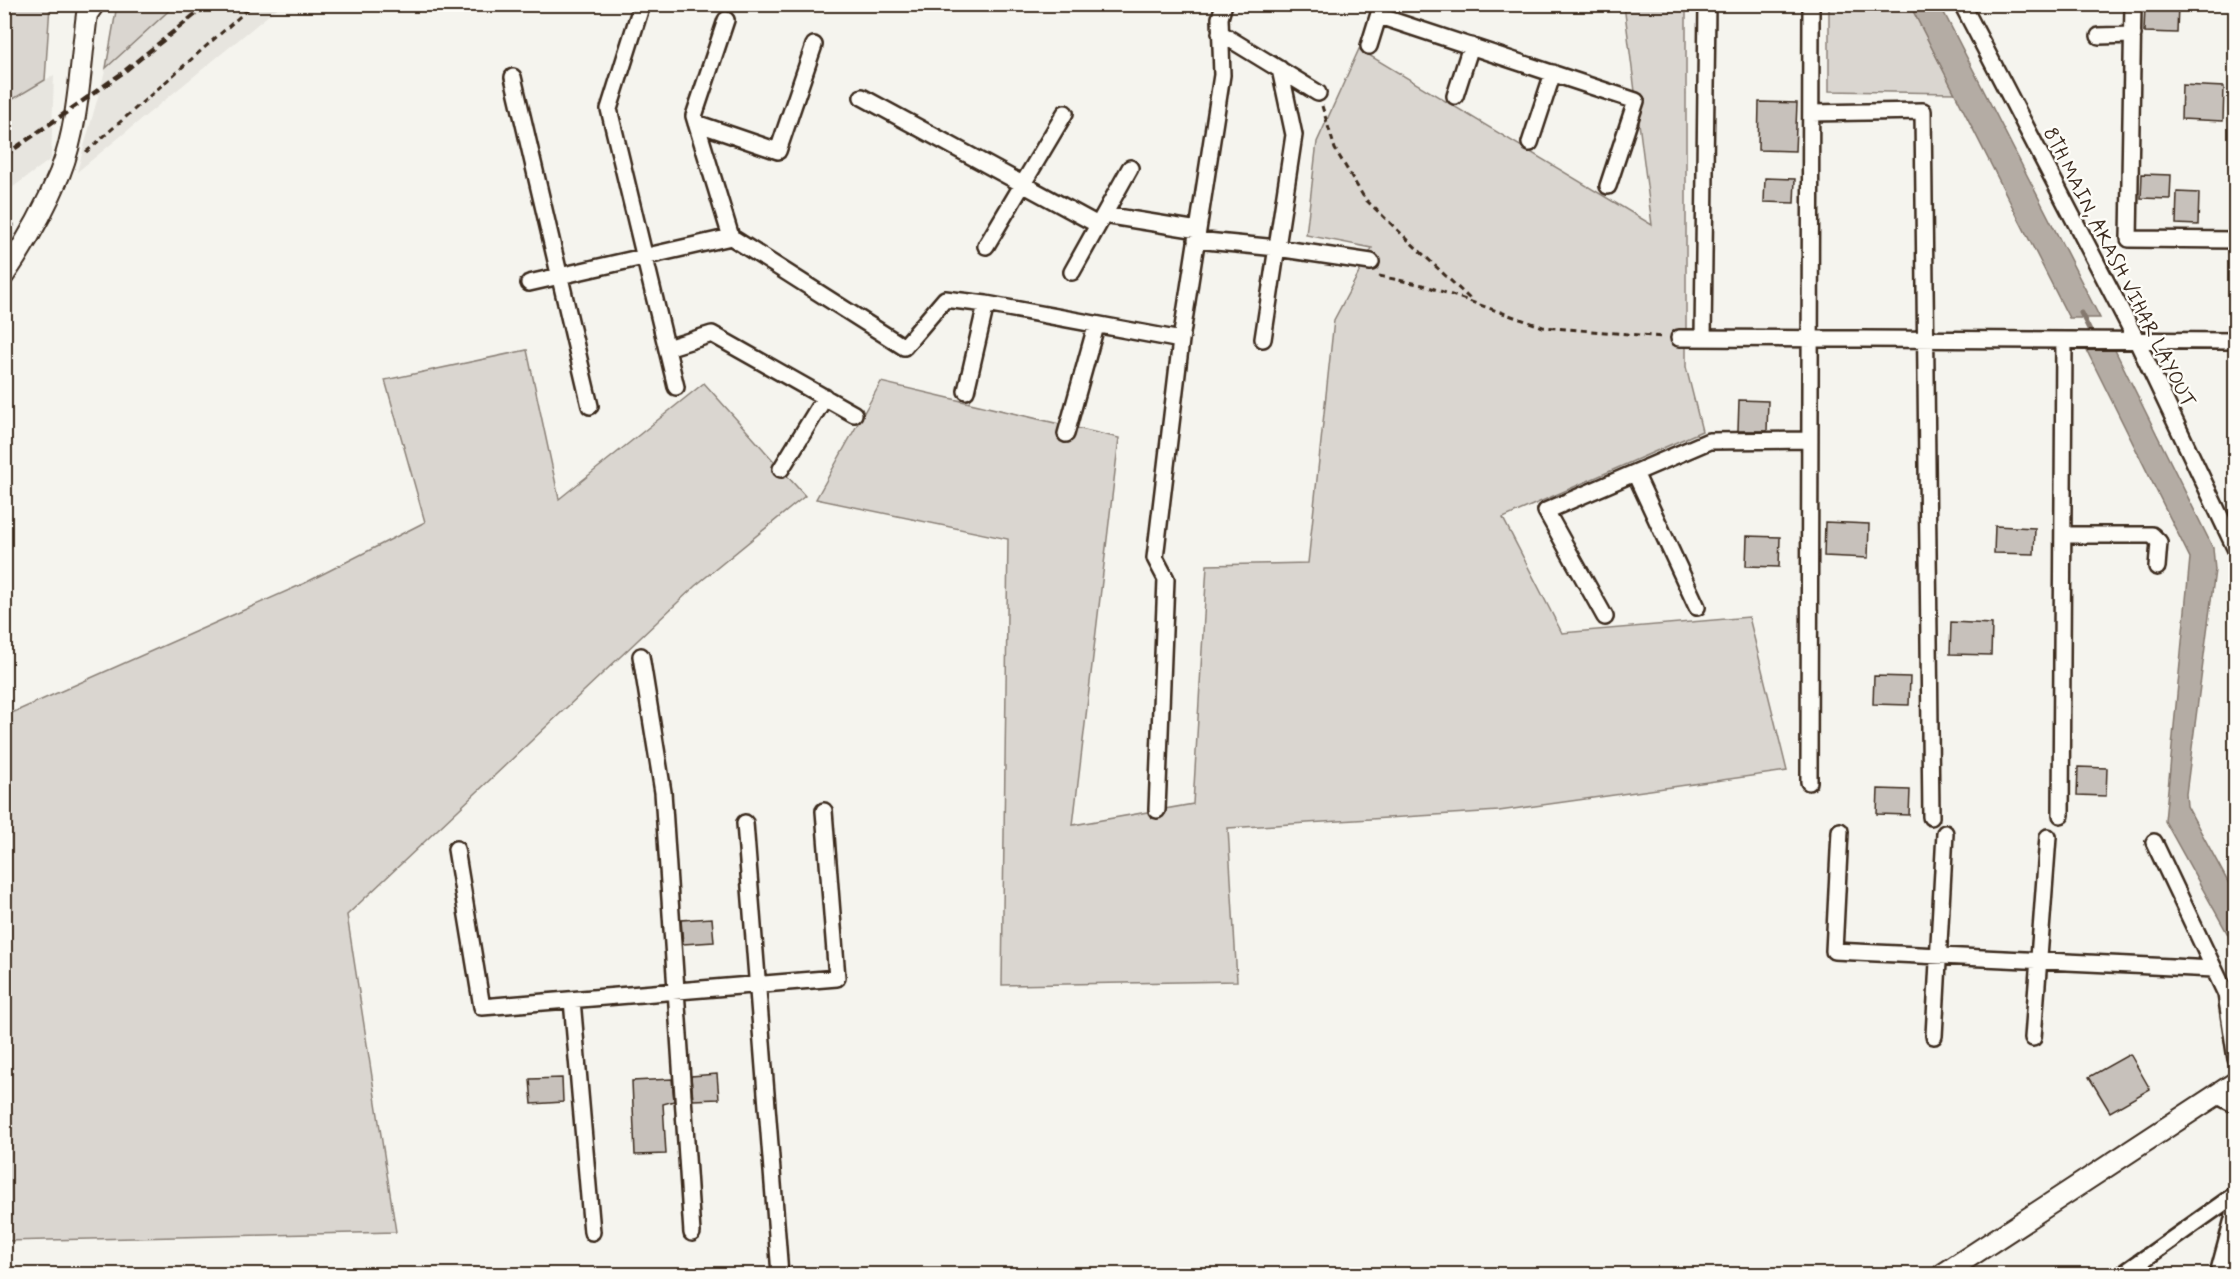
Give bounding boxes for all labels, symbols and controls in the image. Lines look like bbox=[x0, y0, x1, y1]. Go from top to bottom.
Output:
street label: 8TH MAIN, AKASH VIHAR LAYOUT bbox=[2036, 123, 2201, 412]

